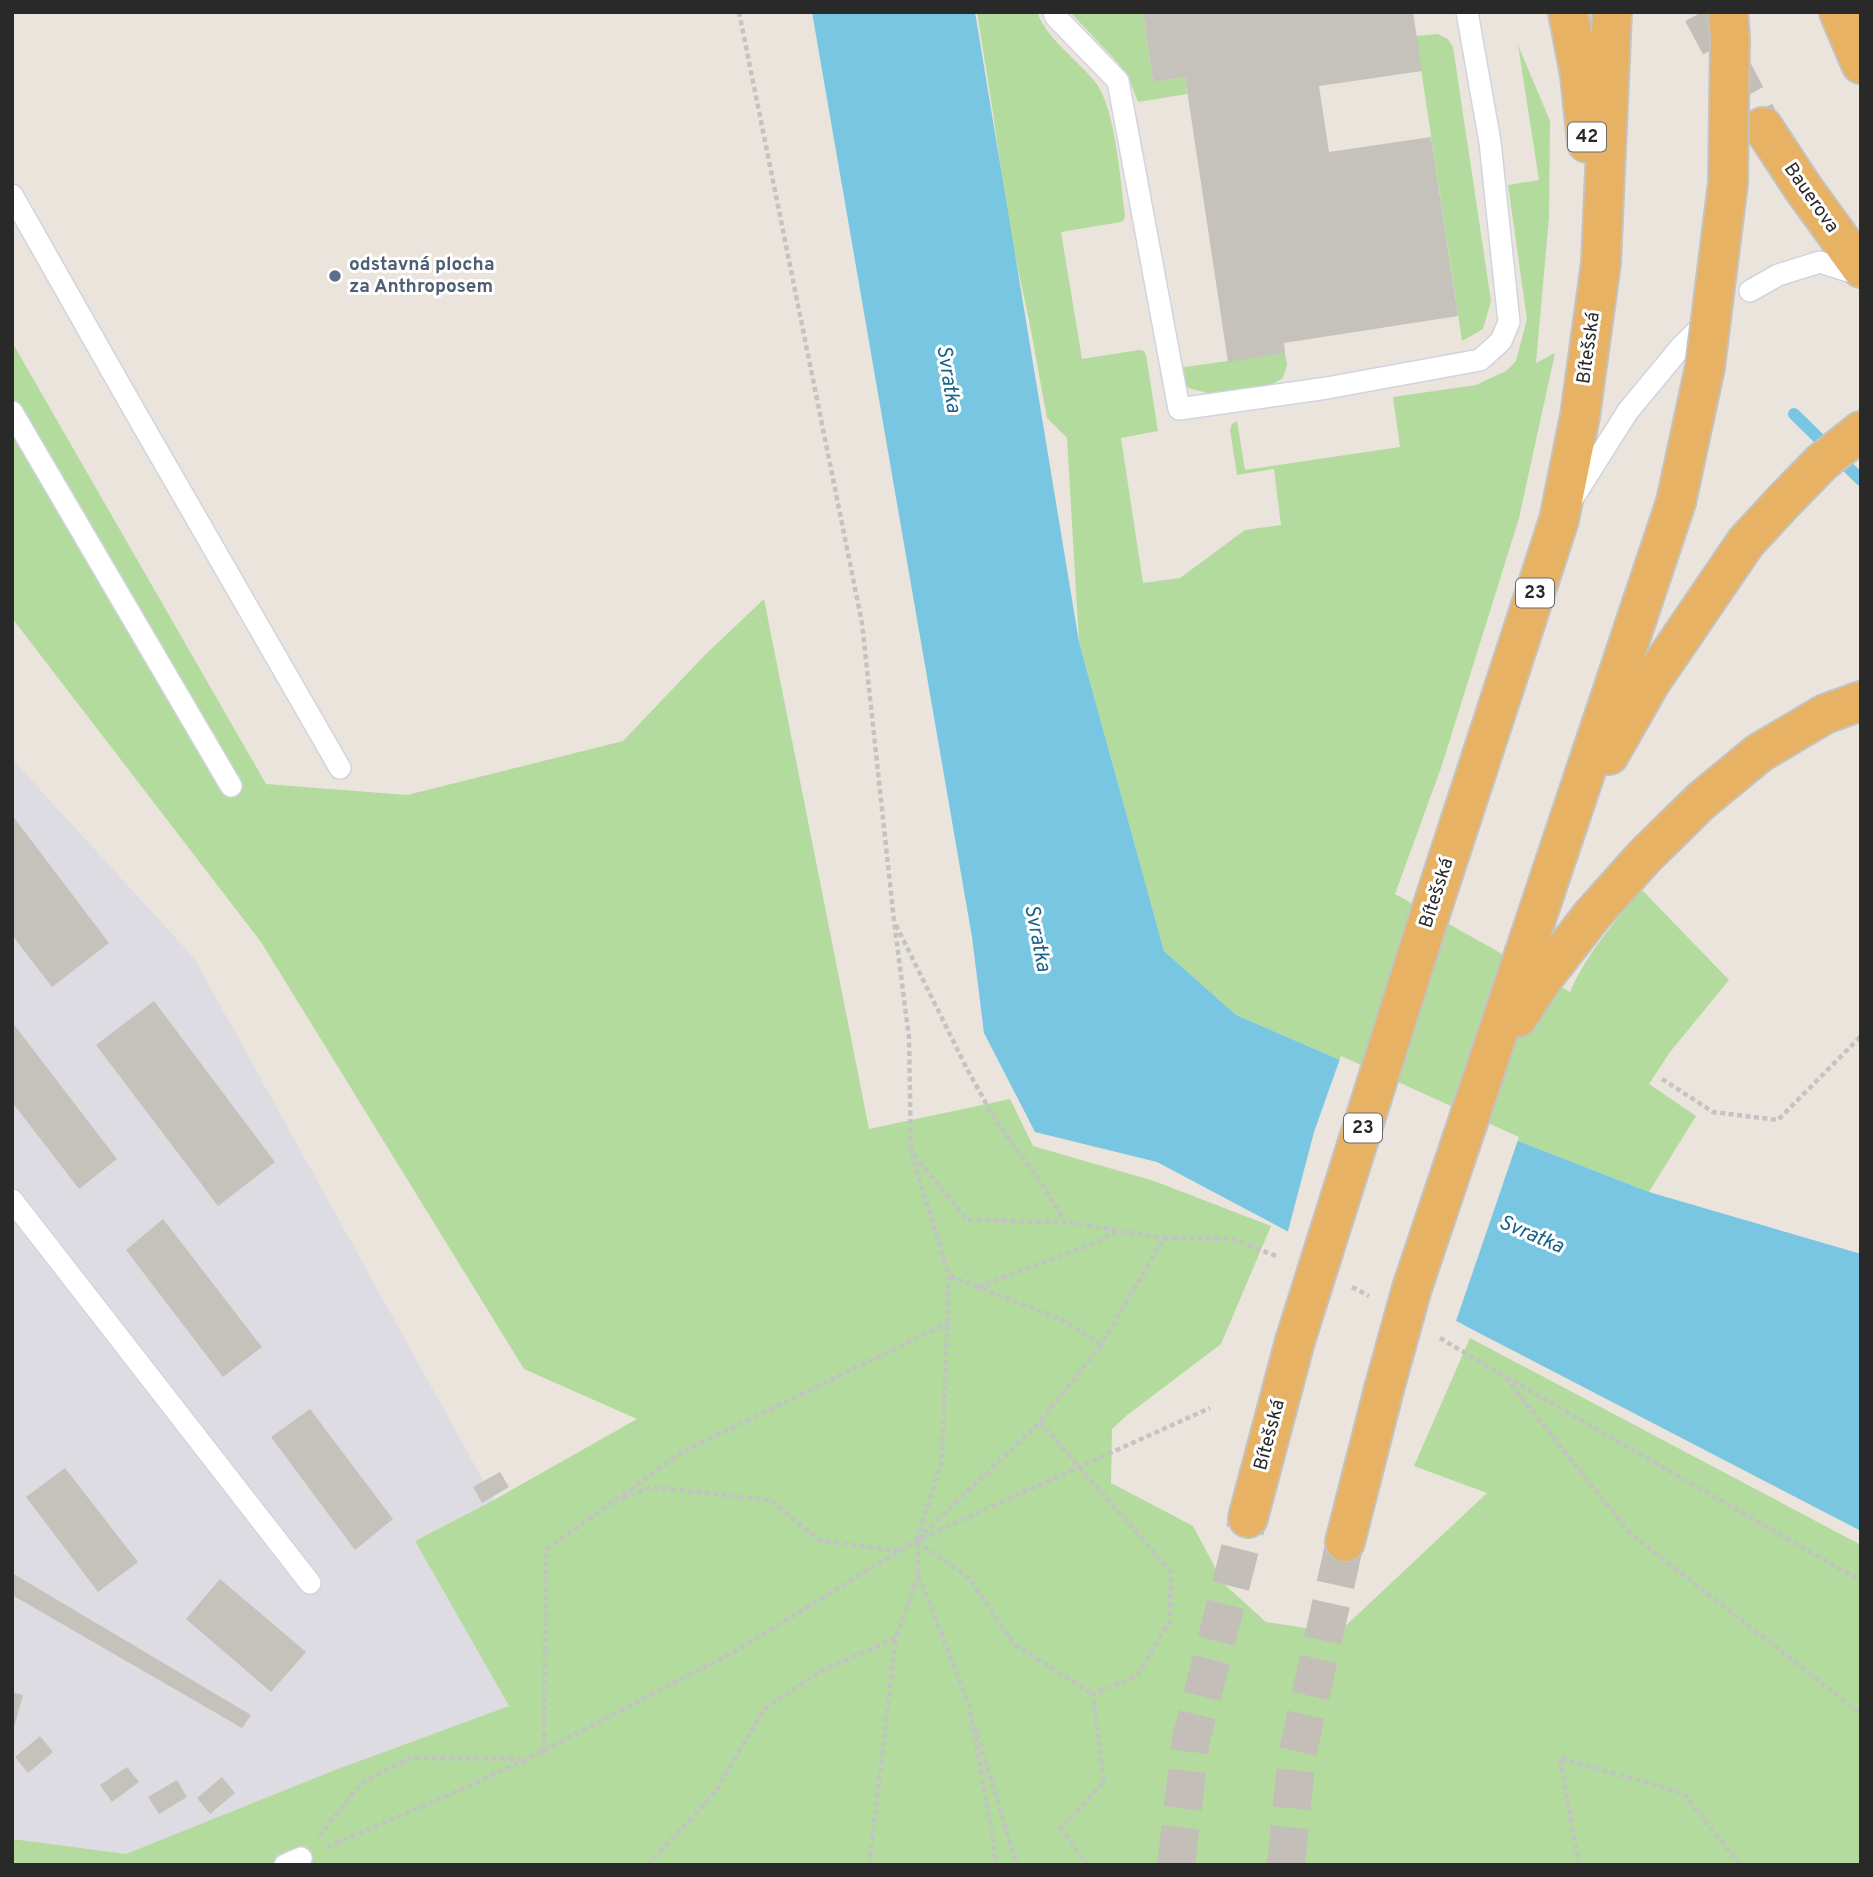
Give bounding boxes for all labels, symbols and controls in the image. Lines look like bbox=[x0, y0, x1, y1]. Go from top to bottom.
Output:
road number: 42 bbox=[1568, 122, 1606, 152]
street label: Bauerova bbox=[1778, 158, 1844, 238]
place label: odstavná plocha za Anthroposem bbox=[349, 253, 494, 299]
marker: odstavná plocha za Anthroposem bbox=[327, 268, 343, 284]
street label: Bítešská bbox=[1572, 311, 1606, 385]
water label: Svratka bbox=[929, 343, 967, 415]
road number: 23 bbox=[1516, 578, 1554, 608]
street label: Bítešská bbox=[1414, 855, 1460, 931]
water label: Svratka bbox=[1017, 902, 1057, 974]
road number: 23 bbox=[1344, 1114, 1382, 1142]
water label: Svratka bbox=[1494, 1209, 1568, 1261]
street label: Bítešská bbox=[1249, 1397, 1291, 1473]

